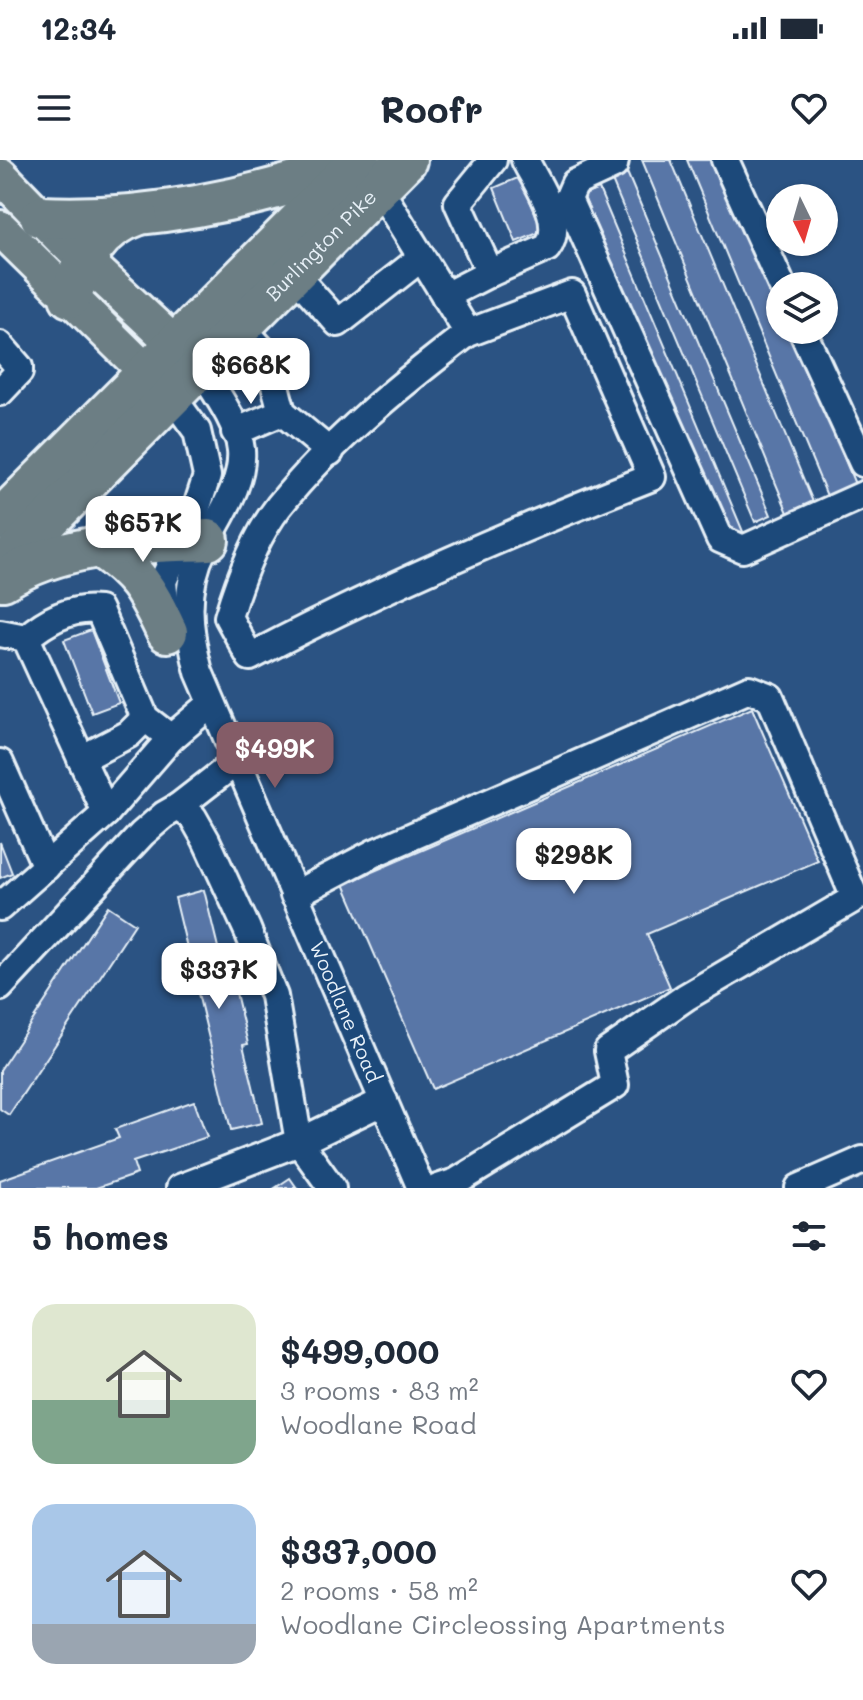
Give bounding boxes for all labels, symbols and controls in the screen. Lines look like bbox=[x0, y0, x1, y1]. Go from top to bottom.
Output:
text: 12:34 bbox=[40, 8, 117, 48]
text: Roofr bbox=[380, 85, 483, 132]
icon: menu bbox=[32, 86, 76, 130]
icon: heart bbox=[787, 86, 831, 130]
street label: Burlington Pike bbox=[260, 183, 381, 306]
north arrow bbox=[766, 184, 838, 256]
map controls bbox=[766, 184, 838, 344]
button: layers bbox=[766, 272, 838, 344]
pin: $668K bbox=[195, 338, 307, 406]
text: $668K bbox=[211, 347, 291, 381]
pin: $657K bbox=[87, 496, 199, 564]
text: $657K bbox=[104, 505, 182, 539]
pin: $499K bbox=[219, 722, 331, 790]
text: $499K bbox=[235, 731, 315, 765]
pin: $298K bbox=[518, 828, 630, 896]
text: $298K bbox=[534, 837, 614, 871]
street label: Woodlane Road bbox=[304, 937, 388, 1086]
pin: $337K bbox=[163, 943, 275, 1011]
text: $337K bbox=[180, 952, 258, 986]
text: 5 homes bbox=[32, 1214, 169, 1259]
icon: filters bbox=[787, 1214, 831, 1258]
text: $499,000 bbox=[280, 1328, 439, 1373]
icon: home bbox=[96, 1336, 192, 1432]
icon: heart bbox=[787, 1362, 831, 1406]
text: 3 rooms · 83 m² bbox=[280, 1373, 479, 1407]
text: Woodlane Road bbox=[280, 1407, 476, 1441]
text: $337,000 bbox=[280, 1528, 437, 1573]
icon: home bbox=[96, 1536, 192, 1632]
icon: heart bbox=[787, 1562, 831, 1606]
text: 2 rooms · 58 m² bbox=[280, 1573, 478, 1607]
text: Woodlane Circleossing Apartments bbox=[280, 1607, 726, 1641]

